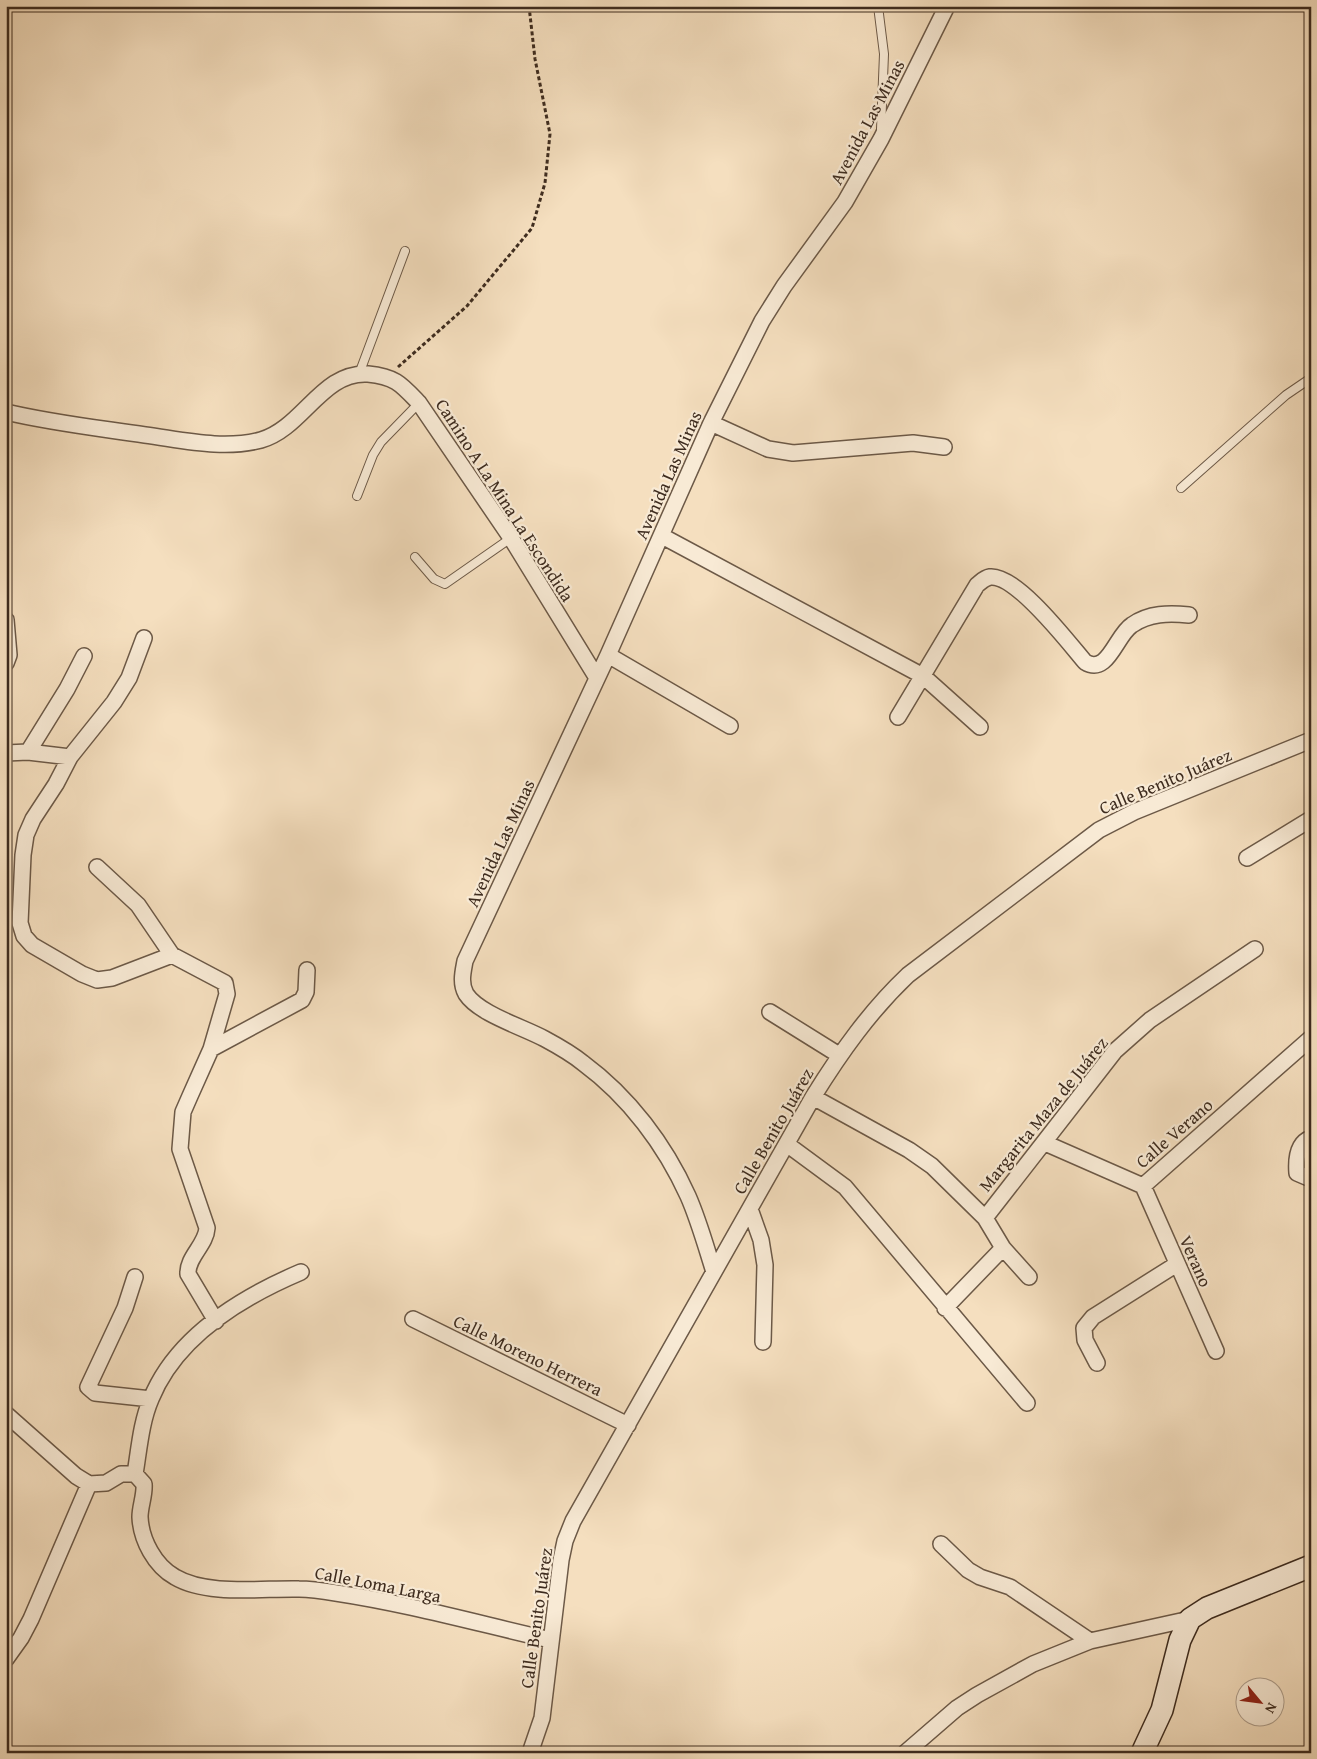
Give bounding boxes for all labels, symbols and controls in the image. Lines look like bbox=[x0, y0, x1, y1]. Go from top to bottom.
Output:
street label: Avenida Las Minas bbox=[823, 55, 911, 189]
street label: Camino A La Mina La Escondida bbox=[429, 393, 581, 607]
street label: Avenida Las Minas bbox=[628, 406, 708, 544]
street label: Calle Benito Juárez bbox=[1095, 741, 1236, 821]
street label: Avenida Las Minas bbox=[459, 775, 541, 911]
street label: Margarita Maza de Juárez bbox=[972, 1031, 1114, 1197]
street label: Calle Benito Juárez bbox=[726, 1063, 820, 1199]
street label: Calle Verano bbox=[1129, 1092, 1219, 1174]
street label: Verano bbox=[1173, 1231, 1219, 1291]
street label: Calle Moreno Herrera bbox=[449, 1307, 607, 1403]
street label: Calle Benito Juárez bbox=[513, 1546, 559, 1690]
street label: Calle Loma Larga bbox=[313, 1559, 444, 1610]
north arrow bbox=[1234, 1676, 1284, 1726]
text: N bbox=[1260, 1699, 1282, 1718]

